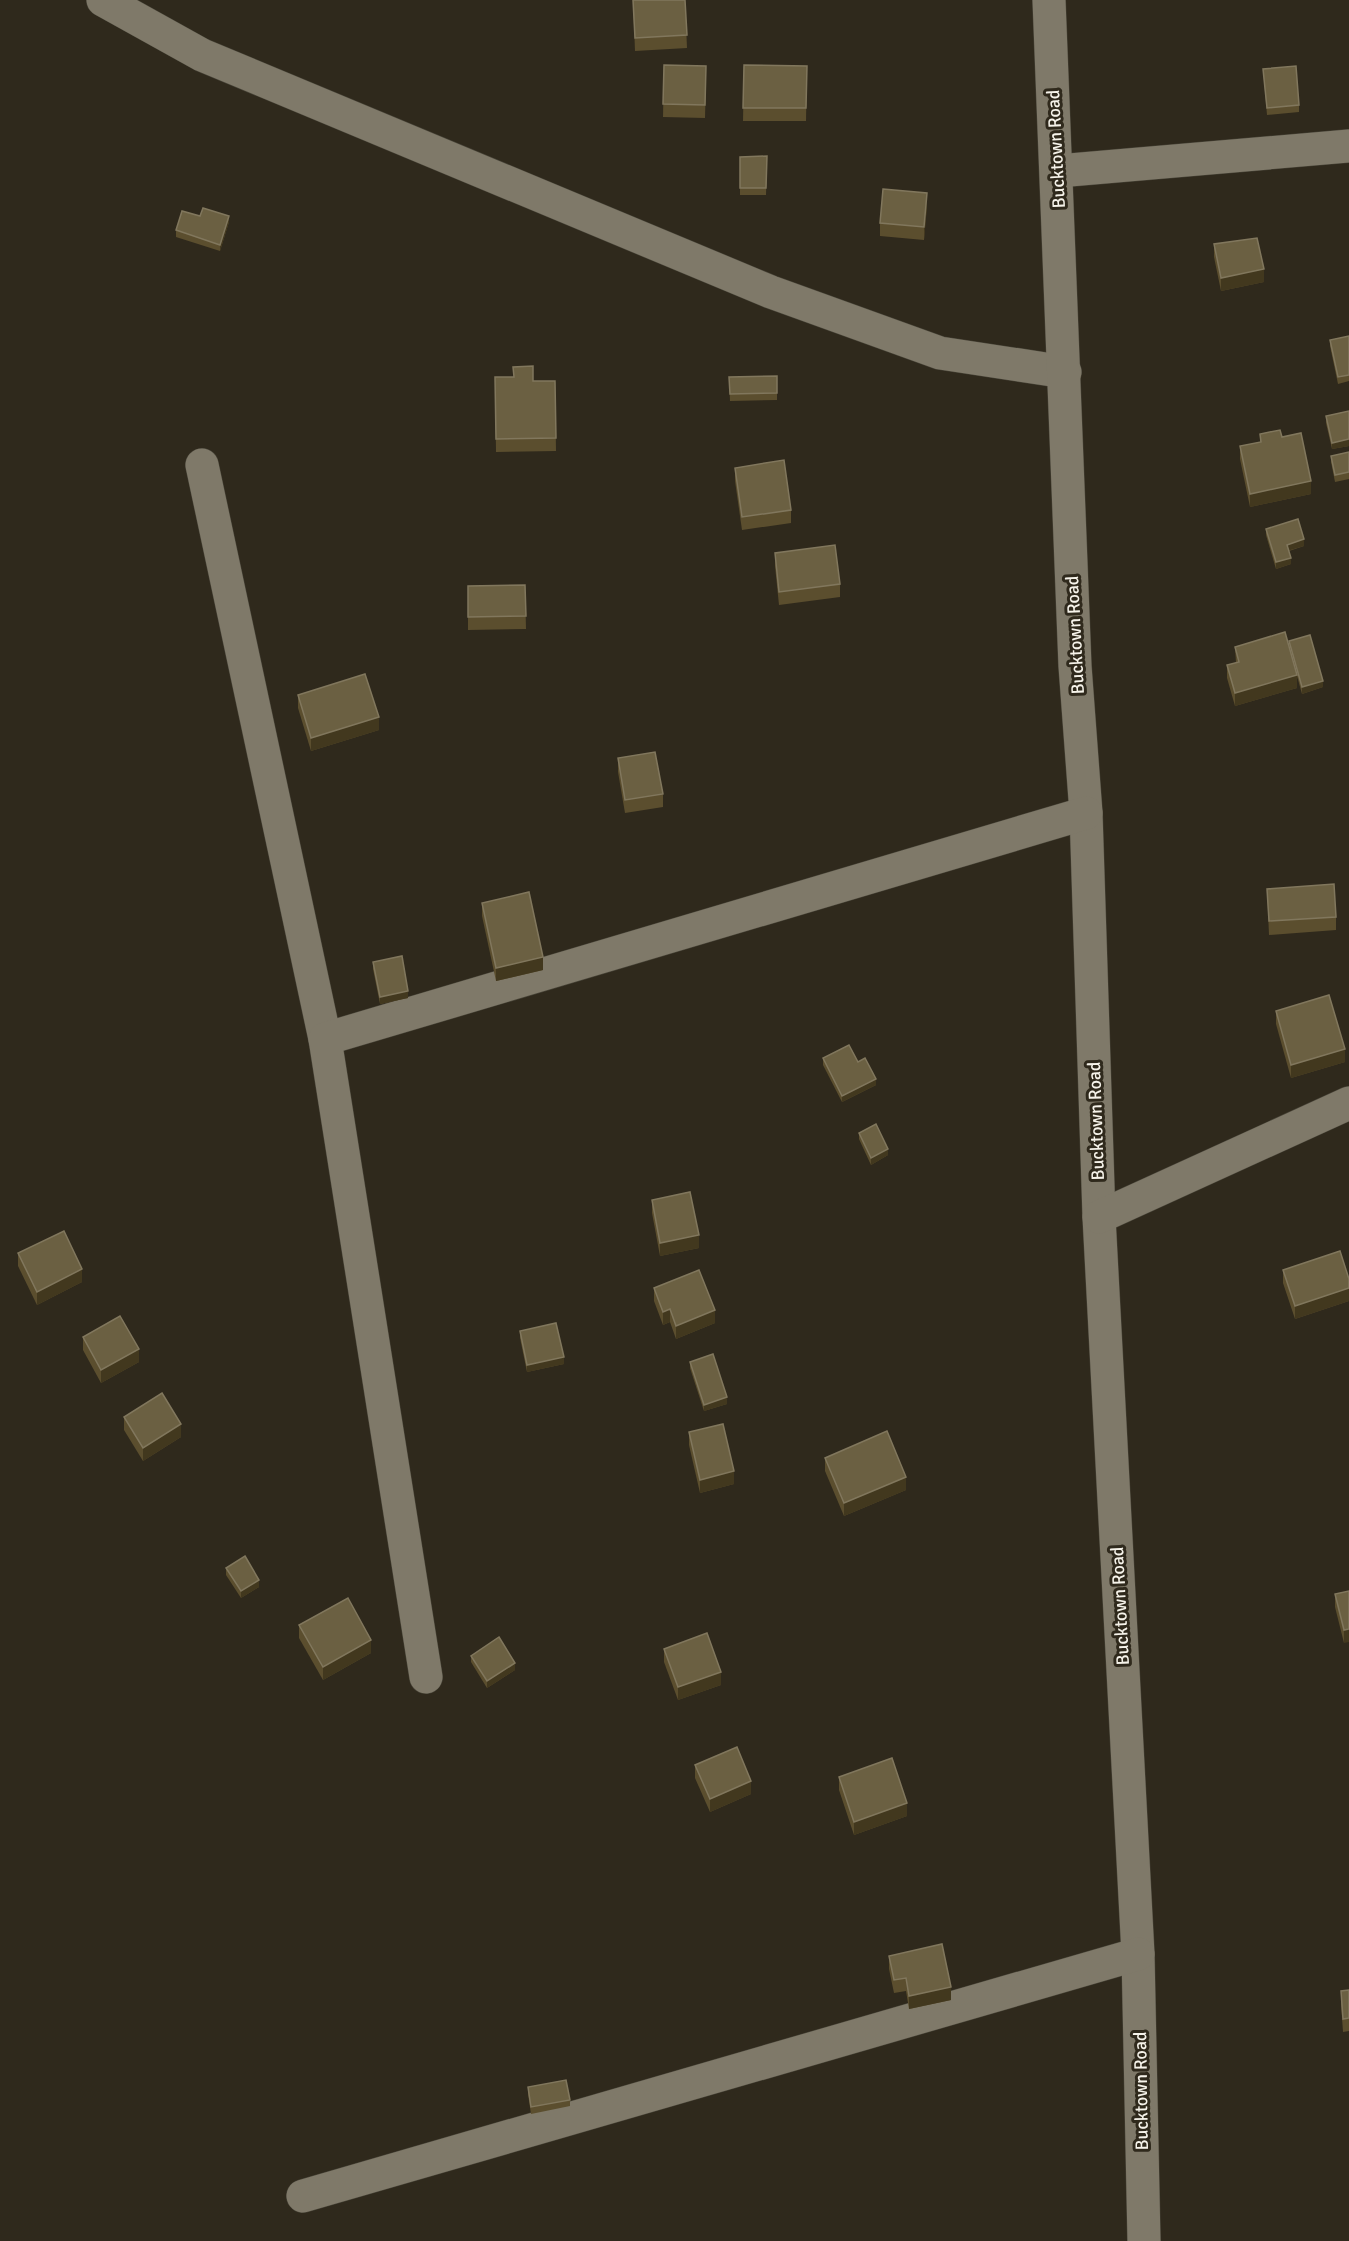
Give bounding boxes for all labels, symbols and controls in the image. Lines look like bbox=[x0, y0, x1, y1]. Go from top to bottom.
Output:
street label: Bucktown Road bbox=[1042, 89, 1070, 209]
street label: Bucktown Road bbox=[1061, 575, 1089, 695]
street label: Bucktown Road bbox=[1083, 1061, 1109, 1181]
street label: Bucktown Road bbox=[1106, 1546, 1134, 1666]
street label: Bucktown Road bbox=[1129, 2031, 1153, 2151]

